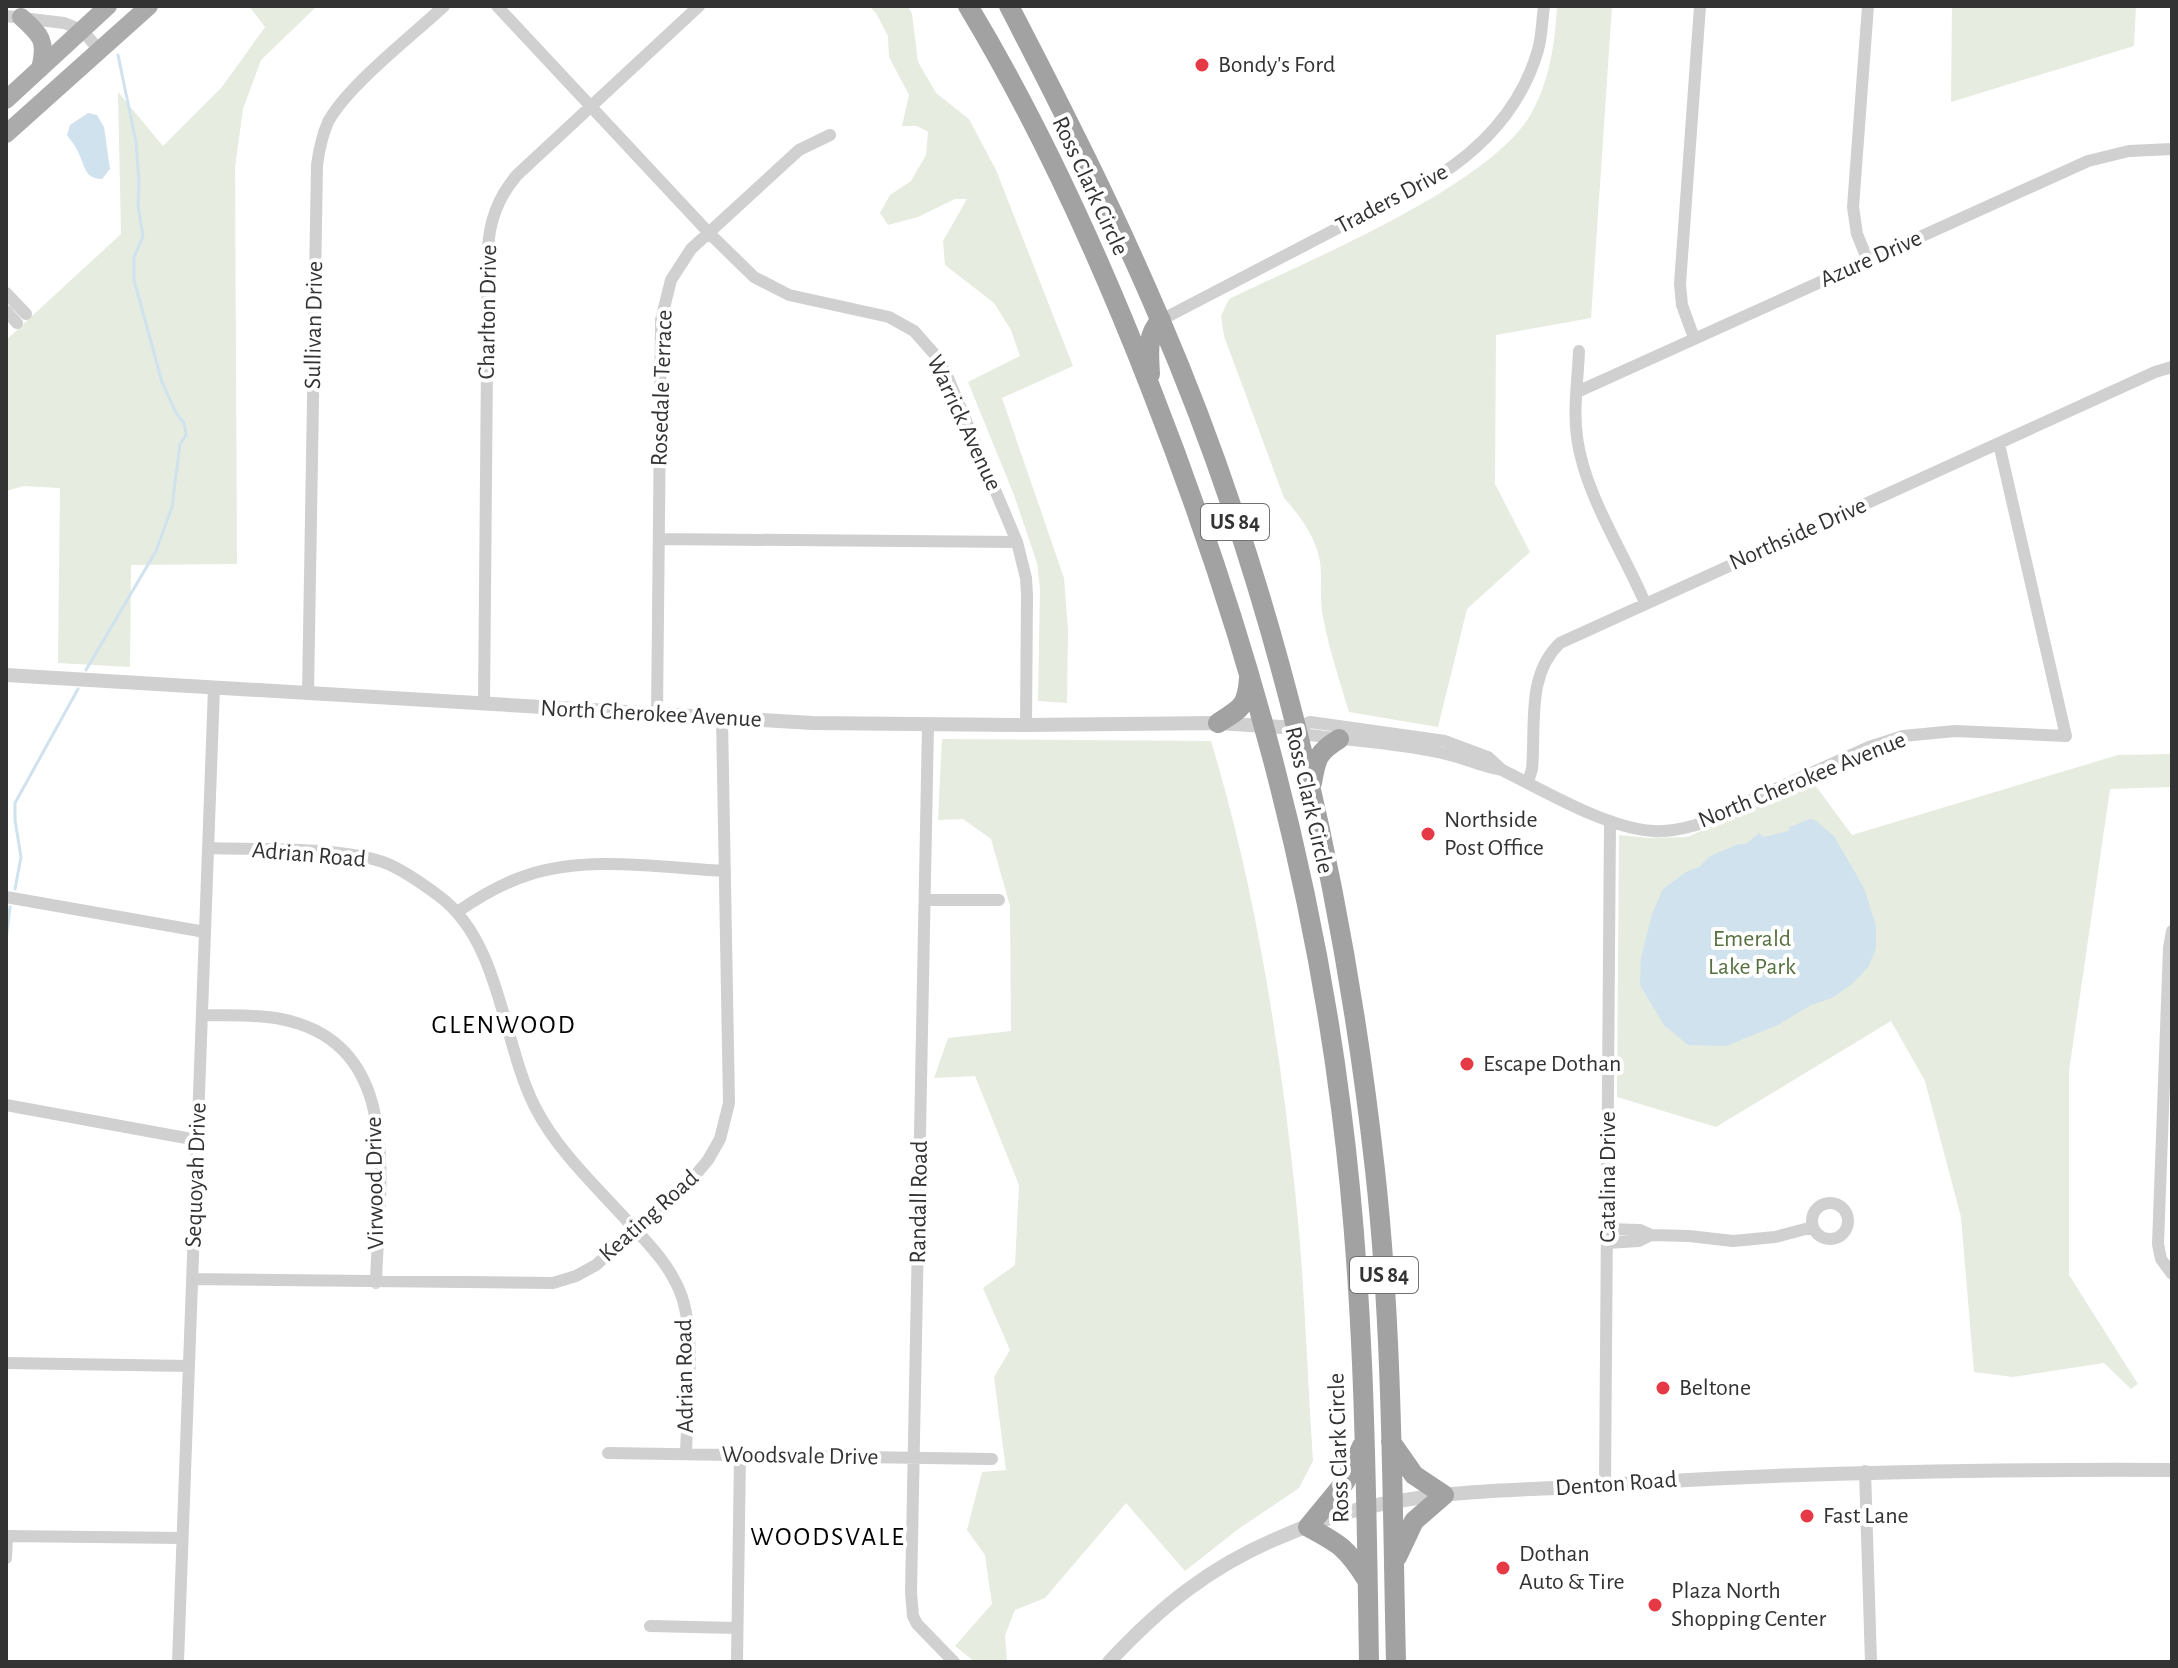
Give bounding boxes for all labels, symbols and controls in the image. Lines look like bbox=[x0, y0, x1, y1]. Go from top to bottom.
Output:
place label: Bondy's Ford bbox=[1218, 53, 1335, 77]
marker: Bondy's Ford bbox=[1193, 56, 1211, 74]
street label: Ross Clark Circle bbox=[1047, 113, 1133, 259]
street label: Traders Drive bbox=[1332, 160, 1452, 238]
street label: Azure Drive bbox=[1817, 226, 1925, 292]
street label: Charlton Drive bbox=[475, 244, 501, 380]
street label: Sullivan Drive bbox=[301, 261, 327, 389]
street label: Rosedale Terrace bbox=[647, 309, 677, 467]
street label: Warrick Avenue bbox=[922, 352, 1006, 494]
street label: Northside Drive bbox=[1726, 493, 1870, 575]
road number: US 84 bbox=[1201, 504, 1269, 540]
street label: North Cherokee Avenue bbox=[540, 696, 762, 732]
street label: Ross Clark Circle bbox=[1280, 724, 1338, 876]
street label: North Cherokee Avenue bbox=[1695, 727, 1909, 833]
place label: Northside Post Office bbox=[1444, 808, 1544, 860]
marker: Northside Post Office bbox=[1419, 825, 1437, 843]
street label: Adrian Road bbox=[251, 838, 367, 872]
park label: Emerald Lake Park bbox=[1708, 927, 1796, 979]
district label: GLENWOOD bbox=[432, 1012, 576, 1038]
place label: Escape Dothan bbox=[1483, 1052, 1621, 1076]
marker: Escape Dothan bbox=[1458, 1055, 1476, 1073]
street label: Sequoyah Drive bbox=[181, 1102, 211, 1248]
street label: Catalina Drive bbox=[1596, 1111, 1620, 1243]
street label: Virwood Drive bbox=[362, 1116, 388, 1250]
street label: Randall Road bbox=[906, 1140, 932, 1264]
street label: Keating Road bbox=[595, 1166, 703, 1266]
road number: US 84 bbox=[1350, 1257, 1418, 1293]
street label: Adrian Road bbox=[672, 1319, 698, 1433]
street label: Ross Clark Circle bbox=[1324, 1373, 1354, 1523]
place label: Beltone bbox=[1679, 1376, 1751, 1400]
marker: Beltone bbox=[1654, 1379, 1672, 1397]
street label: Woodsvale Drive bbox=[721, 1443, 879, 1469]
street label: Denton Road bbox=[1554, 1468, 1678, 1500]
place label: Fast Lane bbox=[1823, 1504, 1909, 1528]
marker: Fast Lane bbox=[1798, 1507, 1816, 1525]
district label: WOODSVALE bbox=[750, 1524, 906, 1550]
place label: Dothan Auto & Tire bbox=[1519, 1542, 1625, 1594]
marker: Dothan Auto & Tire bbox=[1494, 1559, 1512, 1577]
place label: Plaza North Shopping Center bbox=[1671, 1579, 1826, 1631]
marker: Plaza North Shopping Center bbox=[1646, 1596, 1664, 1614]

